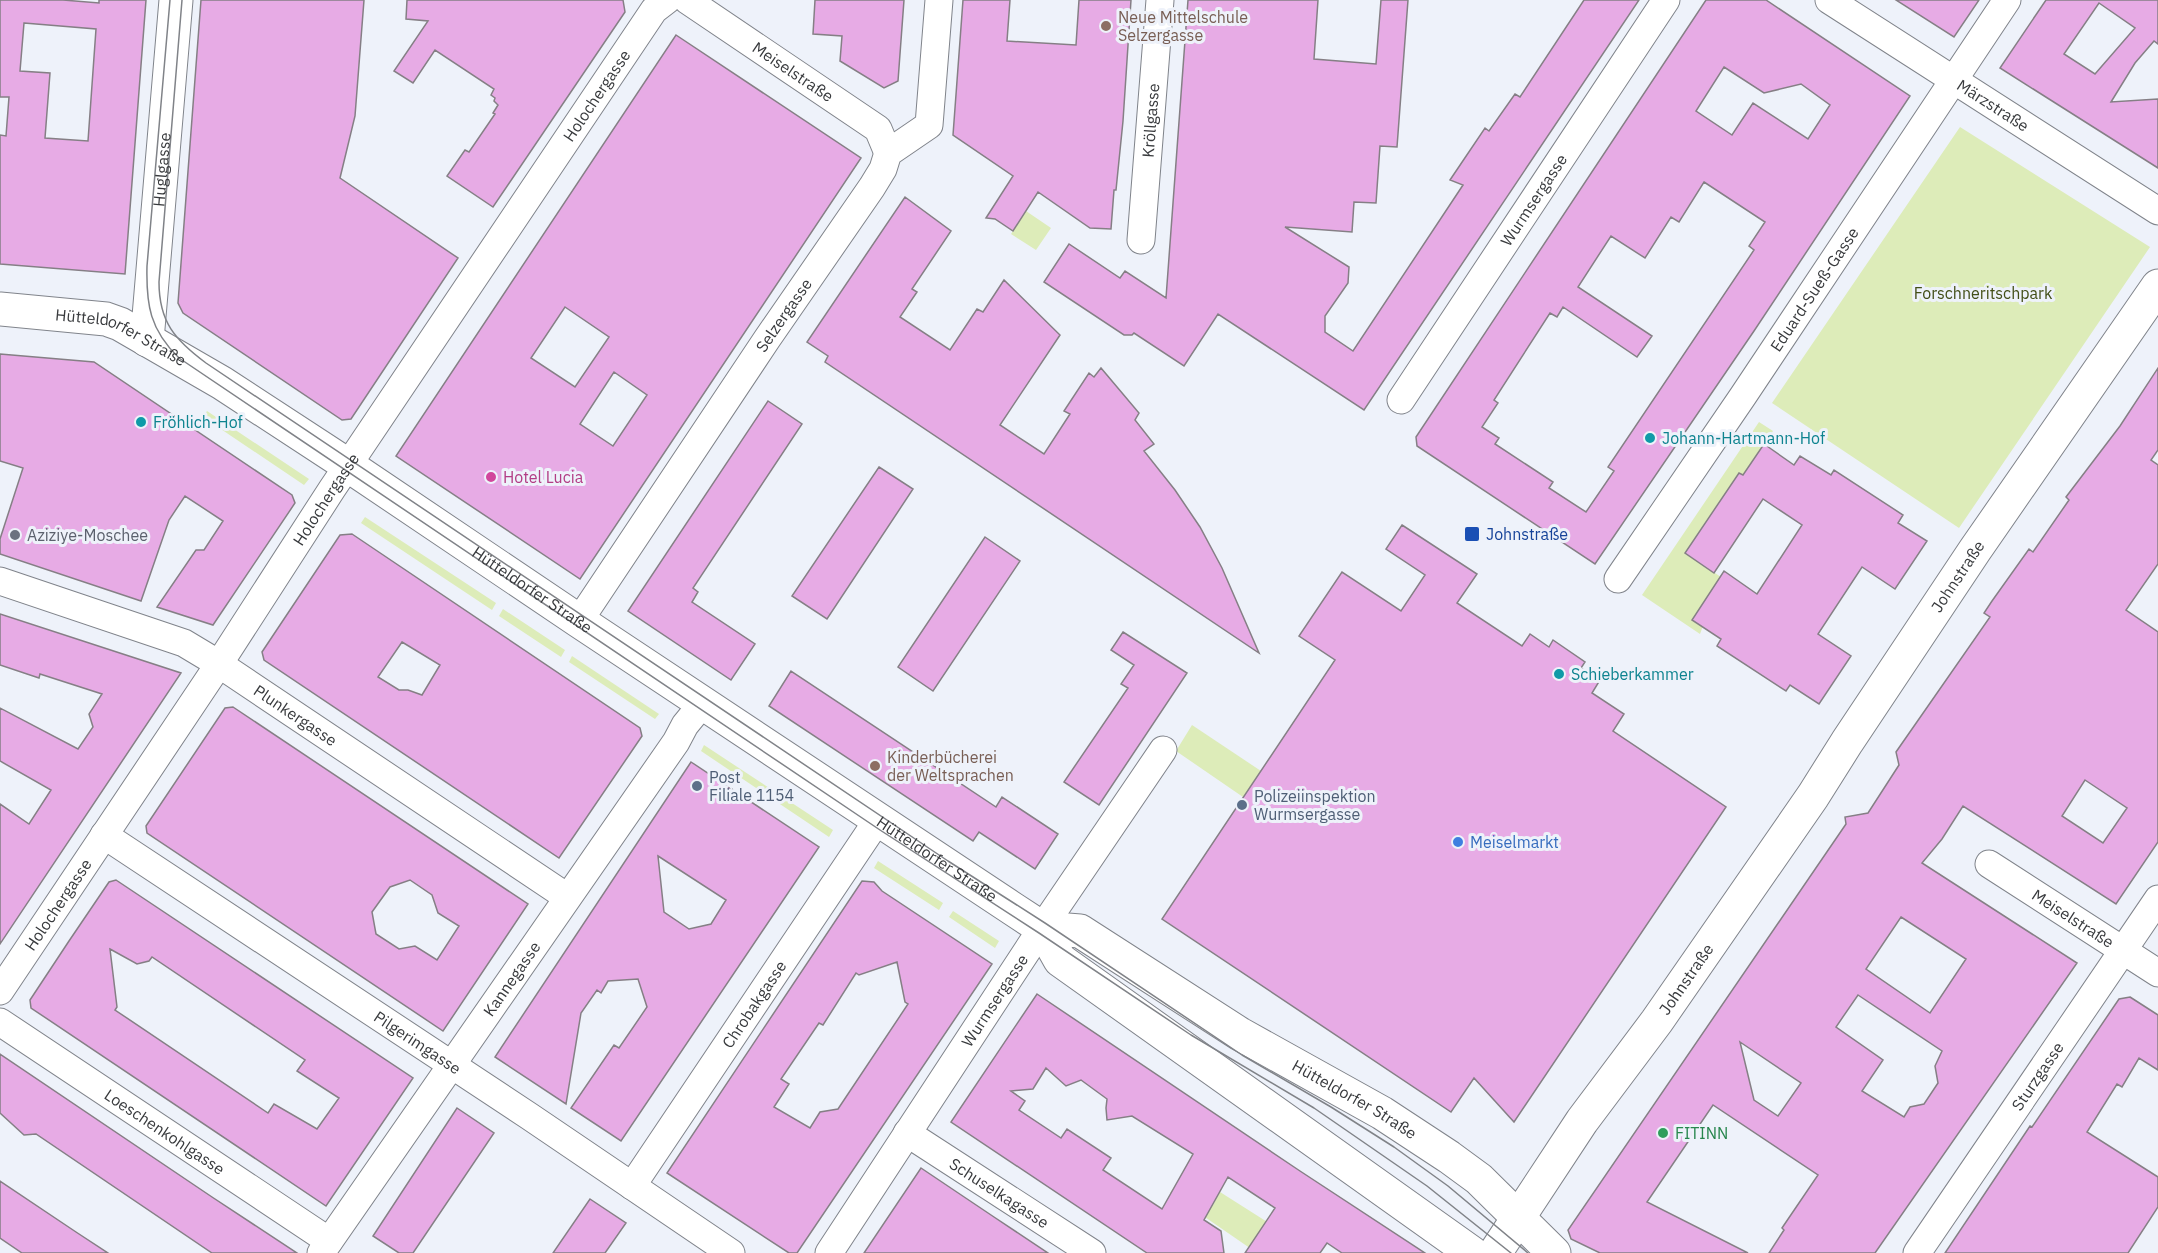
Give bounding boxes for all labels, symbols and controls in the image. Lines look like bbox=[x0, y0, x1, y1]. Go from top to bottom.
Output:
place label: Neue Mittelschule Selzergasse bbox=[1118, 7, 1248, 45]
marker: Neue Mittelschule Selzergasse bbox=[1099, 19, 1113, 33]
street label: Meiselstraße bbox=[749, 37, 838, 106]
street label: Holochergasse bbox=[559, 46, 635, 145]
street label: Märzstraße bbox=[1953, 75, 2033, 136]
street label: Kröllgasse bbox=[1138, 82, 1163, 158]
street label: Huglgasse bbox=[148, 131, 175, 208]
street label: Wurmsergasse bbox=[1496, 150, 1571, 250]
street label: Eduard-Sueß-Gasse bbox=[1766, 223, 1863, 355]
street label: Selzergasse bbox=[751, 274, 816, 356]
park label: Forschneritschpark bbox=[1914, 283, 2053, 303]
street label: Hütteldorfer Straße bbox=[54, 304, 190, 370]
place label: Fröhlich-Hof bbox=[153, 412, 243, 432]
marker: Fröhlich-Hof bbox=[134, 415, 148, 429]
place label: Johann-Hartmann-Hof bbox=[1662, 428, 1825, 448]
marker: Johann-Hartmann-Hof bbox=[1643, 431, 1657, 445]
street label: Holochergasse bbox=[288, 449, 363, 549]
place label: Hotel Lucia bbox=[503, 467, 584, 487]
marker: Hotel Lucia bbox=[484, 470, 498, 484]
place label: Johnstraße bbox=[1486, 524, 1568, 544]
place label: Aziziye-Moschee bbox=[27, 525, 148, 545]
marker: Johnstraße bbox=[1463, 525, 1481, 543]
marker: Aziziye-Moschee bbox=[8, 528, 22, 542]
street label: Johnstraße bbox=[1926, 536, 1989, 616]
street label: Hütteldorfer Straße bbox=[468, 542, 596, 637]
place label: Schieberkammer bbox=[1571, 664, 1694, 684]
marker: Schieberkammer bbox=[1552, 667, 1566, 681]
street label: Plunkergasse bbox=[250, 680, 341, 750]
place label: Kinderbücherei der Weltsprachen bbox=[887, 747, 1014, 785]
marker: Kinderbücherei der Weltsprachen bbox=[868, 759, 882, 773]
place label: Post Filiale 1154 bbox=[709, 767, 794, 805]
marker: Post Filiale 1154 bbox=[690, 779, 704, 793]
place label: Polizeiinspektion Wurmsergasse bbox=[1254, 786, 1376, 824]
marker: Polizeiinspektion Wurmsergasse bbox=[1235, 798, 1249, 812]
street label: Hütteldorfer Straße bbox=[873, 811, 1001, 906]
place label: Meiselmarkt bbox=[1470, 832, 1559, 852]
marker: Meiselmarkt bbox=[1451, 835, 1465, 849]
street label: Holochergasse bbox=[20, 855, 96, 954]
street label: Meiselstraße bbox=[2028, 884, 2118, 952]
street label: Kannegasse bbox=[479, 937, 545, 1020]
street label: Johnstraße bbox=[1654, 940, 1718, 1019]
street label: Wurmsergasse bbox=[957, 950, 1032, 1050]
street label: Chrobakgasse bbox=[718, 956, 791, 1052]
street label: Pilgerimgasse bbox=[370, 1006, 465, 1078]
street label: Sturzgasse bbox=[2007, 1038, 2068, 1114]
street label: Hütteldorfer Straße bbox=[1289, 1055, 1421, 1143]
street label: Loeschenkohlgasse bbox=[101, 1085, 229, 1179]
place label: FITINN bbox=[1675, 1123, 1728, 1143]
marker: FITINN bbox=[1656, 1126, 1670, 1140]
street label: Schuselkagasse bbox=[946, 1153, 1053, 1233]

